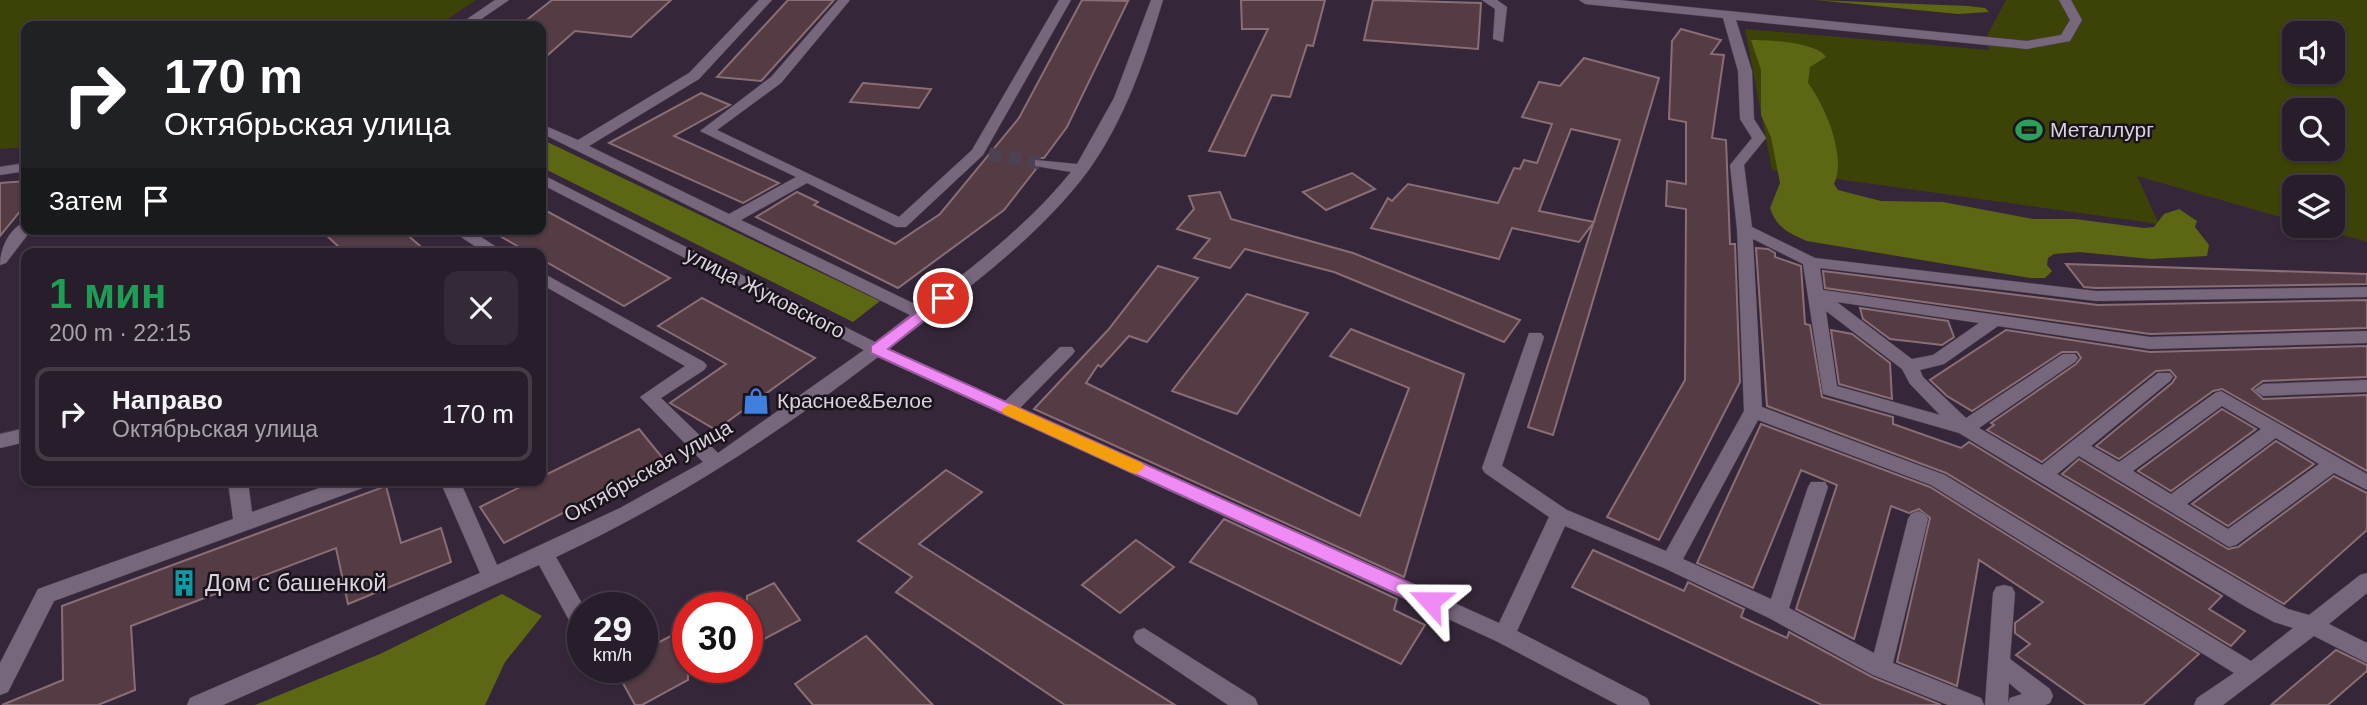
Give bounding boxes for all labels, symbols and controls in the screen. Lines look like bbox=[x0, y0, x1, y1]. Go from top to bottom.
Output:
map controls bbox=[2282, 21, 2345, 238]
button: sound bbox=[2282, 21, 2345, 84]
icon: right bbox=[49, 49, 140, 140]
text: 170 m bbox=[164, 49, 303, 103]
button: search bbox=[2282, 98, 2345, 161]
text: Октябрьская улица bbox=[164, 106, 451, 142]
sports icon: Металлург bbox=[2014, 115, 2044, 145]
place label: Металлург bbox=[2050, 118, 2154, 141]
button: layers bbox=[2282, 175, 2345, 238]
icon: arrive bbox=[137, 182, 175, 220]
text: Затем bbox=[49, 186, 123, 216]
street label: улица Жуковского bbox=[682, 242, 849, 343]
pin bbox=[913, 268, 973, 328]
text: 1 мин bbox=[49, 270, 166, 317]
button: close bbox=[444, 271, 518, 345]
icon: arrive bbox=[924, 279, 962, 317]
text: 200 m · 22:15 bbox=[49, 320, 191, 346]
text: Направо bbox=[112, 385, 223, 415]
shop icon: Красное&Белое bbox=[741, 386, 771, 416]
place label: Красное&Белое bbox=[777, 389, 933, 412]
icon: right bbox=[53, 395, 91, 433]
text: 170 m bbox=[442, 399, 514, 429]
street label: Октябрьская улица bbox=[560, 415, 736, 526]
text: Октябрьская улица bbox=[112, 416, 318, 442]
position arrow bbox=[1393, 564, 1467, 638]
building icon: Дом с башенкой bbox=[169, 568, 199, 598]
place label: Дом с башенкой bbox=[205, 569, 387, 596]
speed limit sign: 30 bbox=[672, 592, 763, 683]
text: 29 bbox=[593, 609, 632, 648]
text: km/h bbox=[593, 645, 632, 665]

